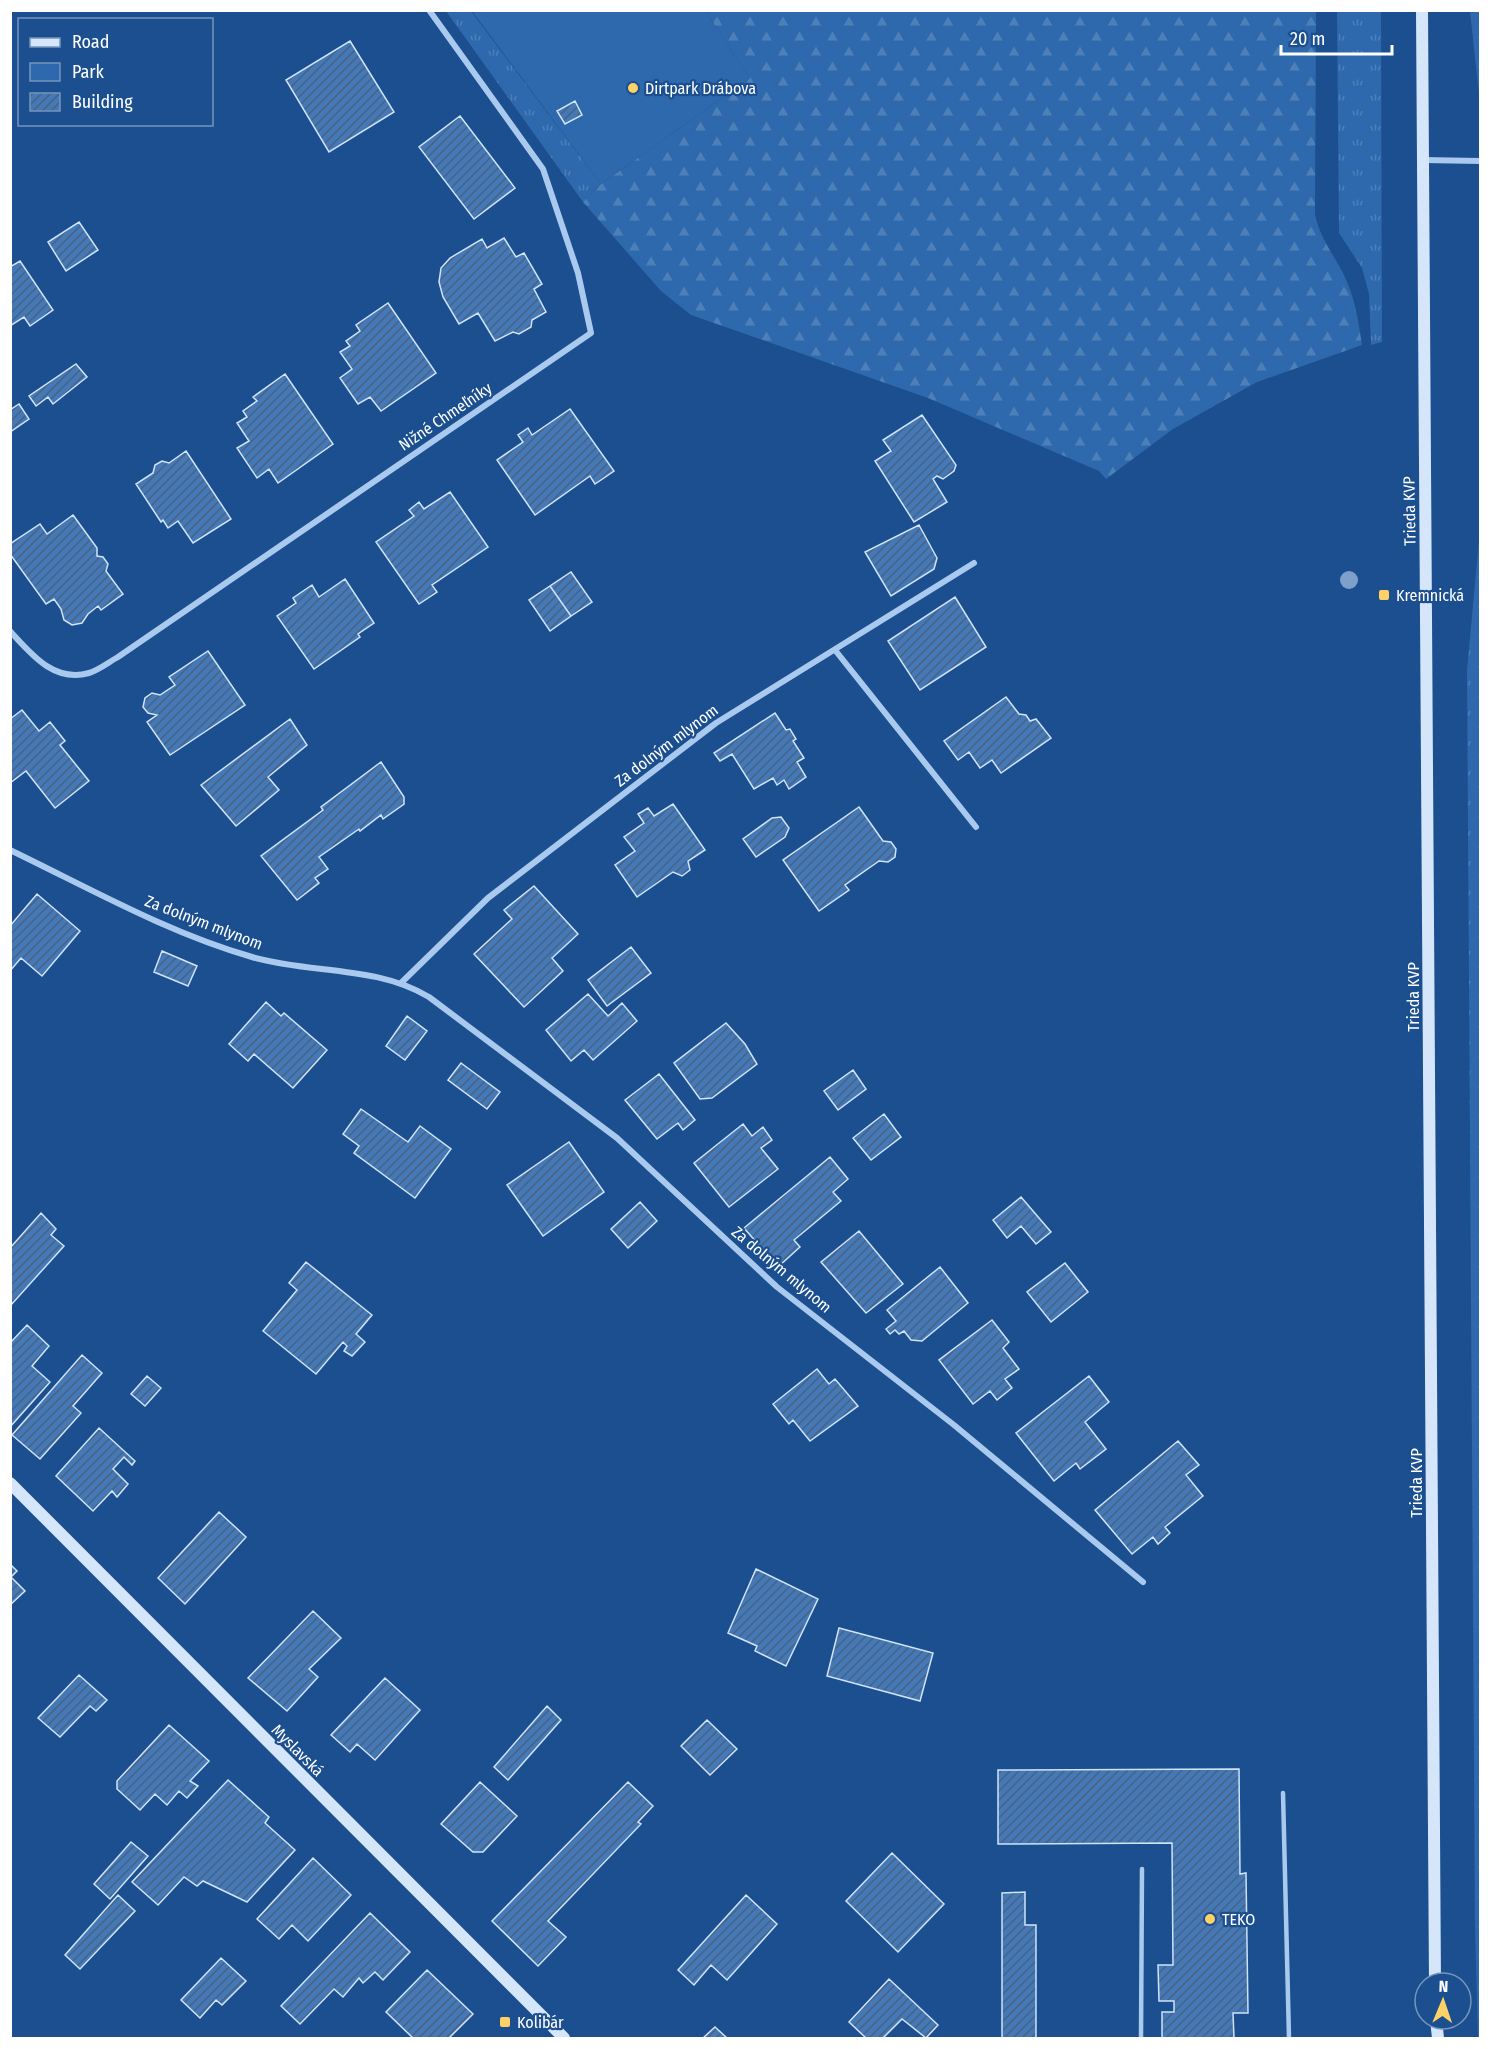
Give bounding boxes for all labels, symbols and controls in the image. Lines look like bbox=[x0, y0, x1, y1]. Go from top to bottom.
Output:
legend bbox=[18, 18, 213, 126]
scale bar bbox=[1281, 18, 1392, 56]
text: 20 m bbox=[1290, 28, 1325, 50]
text: Road bbox=[72, 31, 109, 53]
text: Park bbox=[72, 61, 105, 83]
place label: Dirtpark Drábova bbox=[645, 79, 756, 98]
marker: Dirtpark Drábova bbox=[626, 81, 640, 95]
text: Building bbox=[72, 91, 133, 113]
street label: Nižné Chmeľníky bbox=[395, 378, 496, 455]
street label: Trieda KVP bbox=[1399, 476, 1420, 546]
place label: Kremnická bbox=[1396, 586, 1464, 605]
marker: Kremnická bbox=[1377, 588, 1391, 602]
street label: Za dolným mlynom bbox=[611, 700, 722, 790]
street label: Za dolným mlynom bbox=[142, 891, 265, 954]
street label: Trieda KVP bbox=[1404, 962, 1423, 1032]
street label: Za dolným mlynom bbox=[728, 1222, 835, 1317]
street label: Trieda KVP bbox=[1407, 1448, 1426, 1518]
street label: Myslavská bbox=[268, 1720, 328, 1780]
place label: TEKO bbox=[1222, 1910, 1255, 1929]
marker: TEKO bbox=[1203, 1912, 1217, 1926]
north arrow bbox=[1413, 1971, 1473, 2031]
text: N bbox=[1438, 1977, 1449, 1996]
place label: Kolibár bbox=[517, 2013, 564, 2032]
marker: Kolibár bbox=[498, 2015, 512, 2029]

